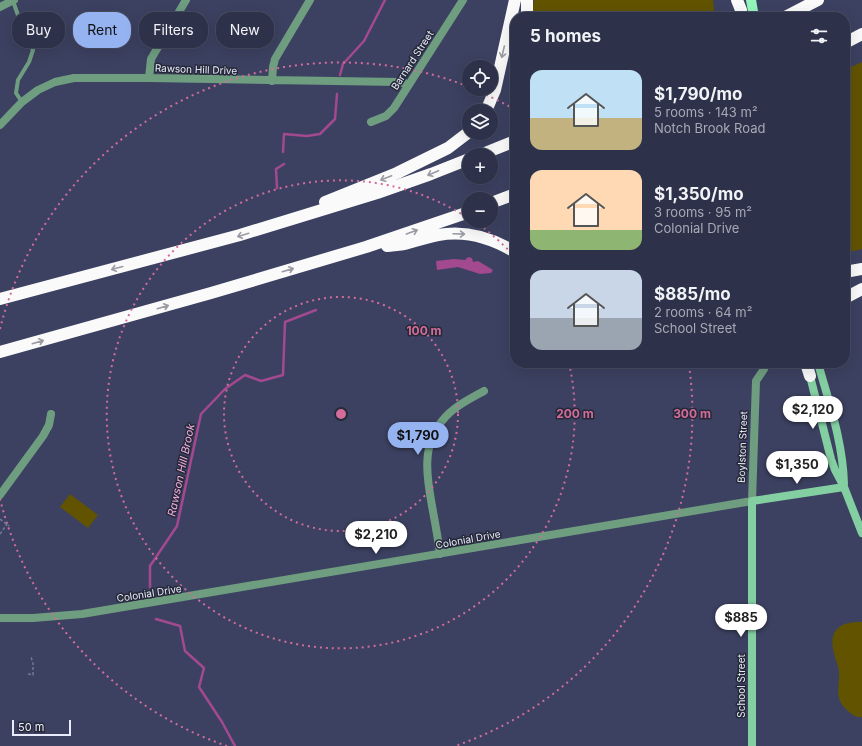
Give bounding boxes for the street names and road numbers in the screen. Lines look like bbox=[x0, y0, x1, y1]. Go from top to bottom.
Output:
street label: Barnard Street bbox=[388, 27, 436, 92]
street label: Rawson Hill Drive bbox=[155, 62, 238, 76]
street label: Boylston Street bbox=[735, 410, 749, 483]
street label: Colonial Drive bbox=[435, 527, 502, 551]
street label: Colonial Drive bbox=[116, 582, 183, 604]
street label: School Street bbox=[735, 654, 747, 718]

